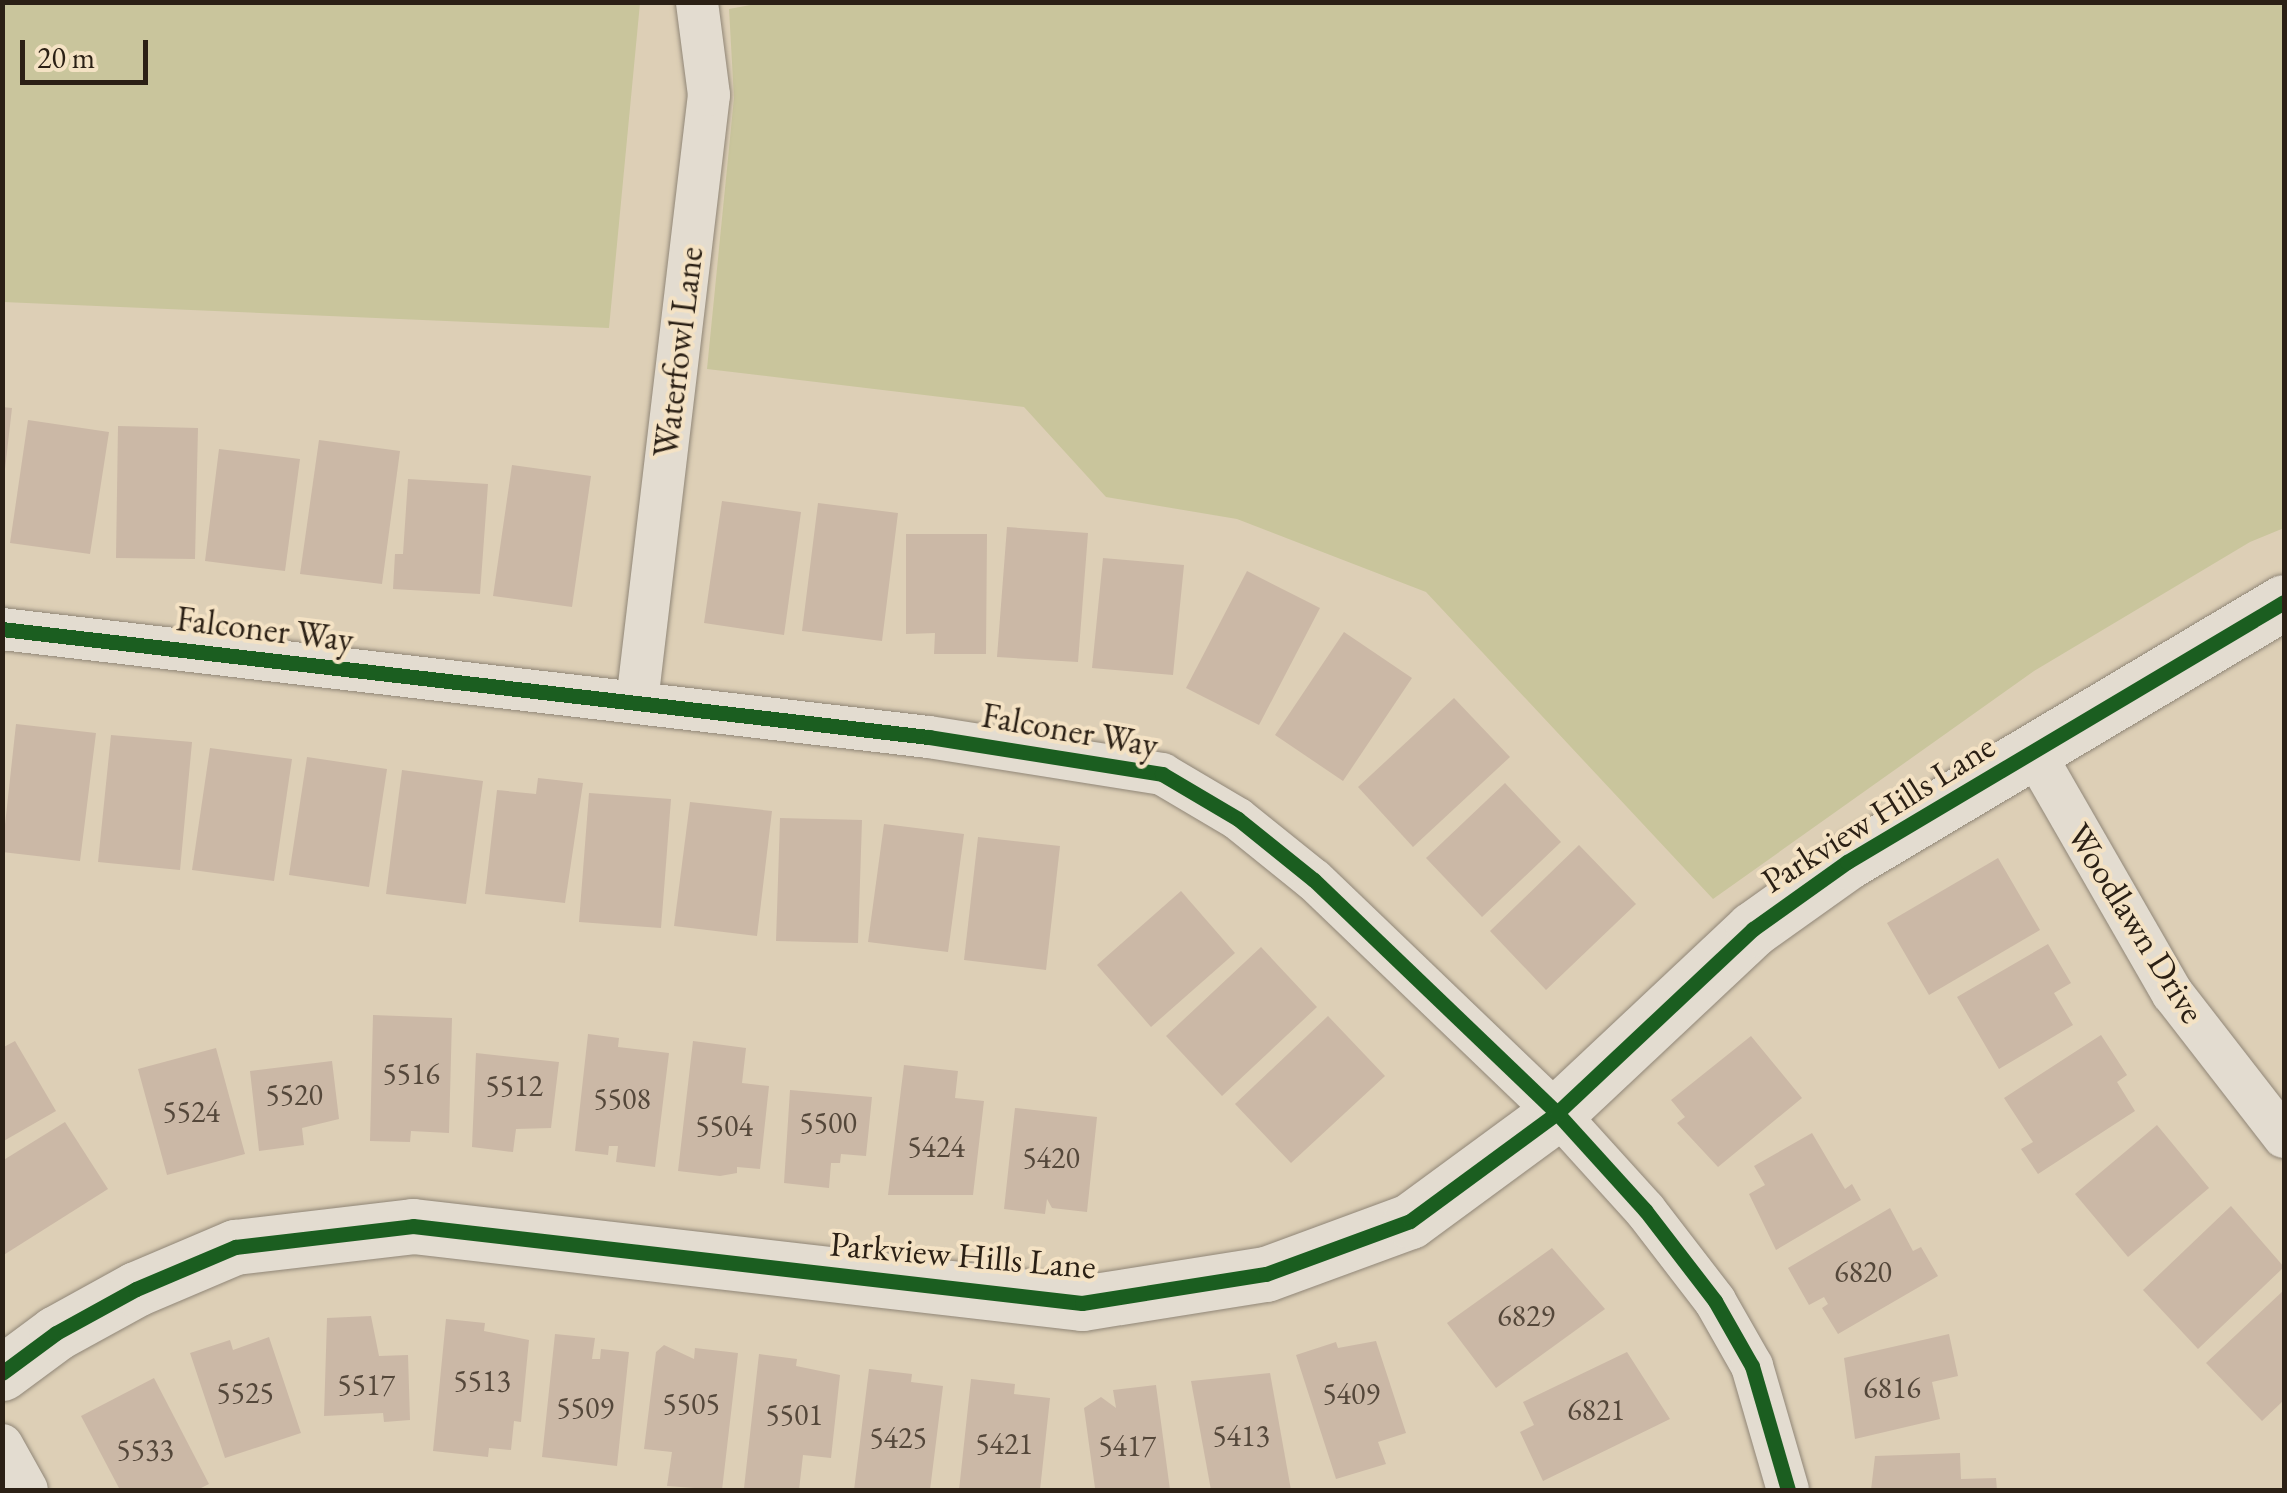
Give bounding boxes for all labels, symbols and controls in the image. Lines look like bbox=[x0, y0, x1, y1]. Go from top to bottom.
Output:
scale bar bbox=[25, 20, 152, 82]
text: 20 m bbox=[37, 38, 95, 77]
street label: Waterfowl Lane bbox=[644, 244, 712, 460]
street label: Falconer Way bbox=[174, 597, 356, 661]
street label: Falconer Way bbox=[978, 694, 1162, 766]
street label: Parkview Hills Lane bbox=[1754, 725, 2002, 901]
street label: Woodlawn Drive bbox=[2058, 816, 2214, 1030]
house number: 5516 bbox=[382, 1056, 440, 1092]
house number: 5512 bbox=[485, 1068, 543, 1104]
house number: 5520 bbox=[265, 1077, 323, 1113]
house number: 5508 bbox=[593, 1081, 651, 1117]
house number: 5524 bbox=[162, 1094, 220, 1130]
house number: 5500 bbox=[799, 1105, 857, 1141]
house number: 5504 bbox=[695, 1108, 753, 1144]
house number: 5424 bbox=[907, 1129, 965, 1165]
house number: 5420 bbox=[1022, 1140, 1080, 1176]
street label: Parkview Hills Lane bbox=[828, 1222, 1098, 1288]
house number: 6820 bbox=[1834, 1254, 1892, 1290]
house number: 6829 bbox=[1497, 1298, 1555, 1334]
house number: 5513 bbox=[453, 1363, 511, 1399]
house number: 5517 bbox=[337, 1367, 395, 1403]
house number: 6816 bbox=[1863, 1370, 1921, 1406]
house number: 5525 bbox=[216, 1375, 274, 1411]
house number: 5409 bbox=[1322, 1376, 1380, 1412]
house number: 5505 bbox=[662, 1386, 720, 1422]
house number: 5509 bbox=[556, 1390, 614, 1426]
house number: 6821 bbox=[1567, 1392, 1625, 1428]
house number: 5501 bbox=[765, 1397, 823, 1433]
house number: 5413 bbox=[1212, 1418, 1270, 1454]
house number: 5425 bbox=[869, 1420, 927, 1456]
house number: 5421 bbox=[975, 1426, 1033, 1462]
house number: 5417 bbox=[1098, 1428, 1156, 1464]
house number: 5533 bbox=[116, 1432, 174, 1468]

